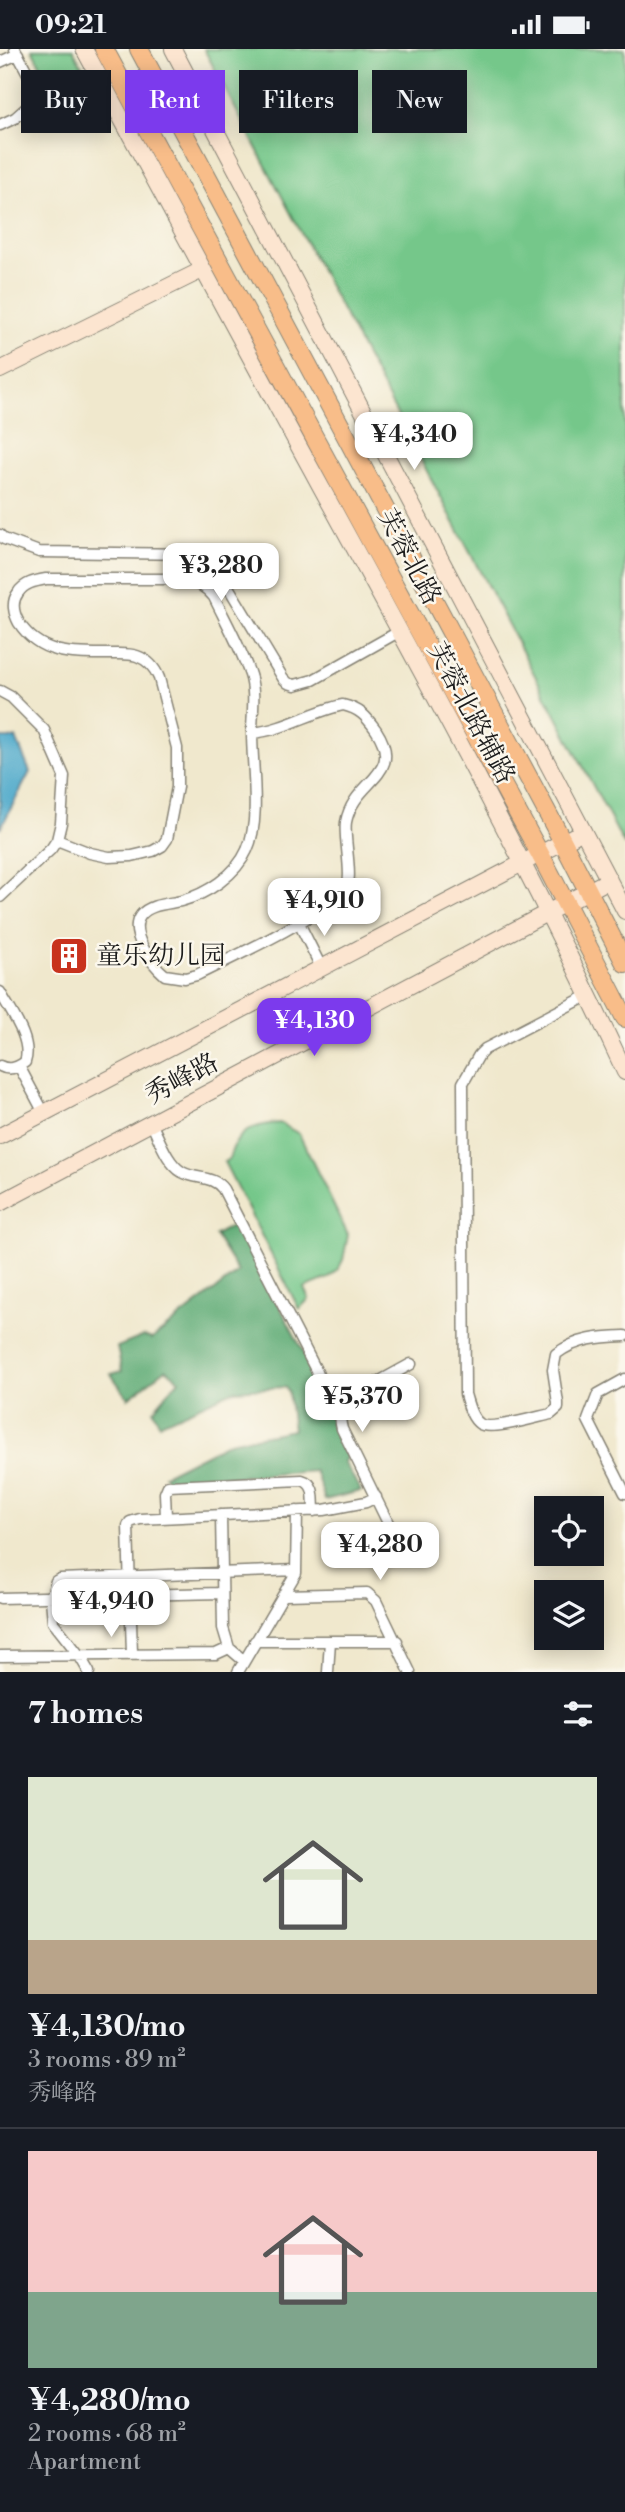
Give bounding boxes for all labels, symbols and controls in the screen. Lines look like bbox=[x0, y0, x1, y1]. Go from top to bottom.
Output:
text: 09:21 bbox=[35, 9, 106, 41]
chip: Buy bbox=[21, 70, 111, 133]
chip: Rent bbox=[125, 70, 225, 133]
chip: Filters bbox=[239, 70, 358, 133]
chip: New bbox=[372, 70, 467, 133]
pin: ¥4,340 bbox=[357, 413, 471, 472]
text: ¥4,340 bbox=[371, 421, 457, 449]
street label: 芙蓉北路 bbox=[370, 504, 448, 610]
pin: ¥3,280 bbox=[164, 543, 278, 603]
text: ¥3,280 bbox=[179, 552, 263, 580]
street label: 芙蓉北路辅路 bbox=[420, 637, 522, 789]
pin: ¥4,910 bbox=[267, 879, 381, 938]
text: ¥4,910 bbox=[284, 887, 364, 915]
building icon: 童乐幼儿园 bbox=[48, 935, 90, 977]
place label: 童乐幼儿园 bbox=[96, 940, 226, 972]
pin: ¥4,130 bbox=[257, 999, 371, 1058]
text: ¥4,130 bbox=[273, 1007, 355, 1035]
street label: 秀峰路 bbox=[140, 1047, 224, 1111]
pin: ¥5,370 bbox=[305, 1375, 419, 1434]
text: ¥5,370 bbox=[321, 1383, 403, 1411]
map controls bbox=[534, 1496, 604, 1650]
button: locate bbox=[534, 1496, 604, 1566]
pin: ¥4,280 bbox=[323, 1523, 437, 1582]
text: ¥4,280 bbox=[337, 1531, 423, 1559]
pin: ¥4,940 bbox=[54, 1579, 168, 1639]
button: layers bbox=[534, 1580, 604, 1650]
text: ¥4,940 bbox=[68, 1588, 154, 1616]
text: 7 homes bbox=[28, 1695, 143, 1733]
icon: filters bbox=[559, 1695, 597, 1733]
icon: home bbox=[250, 1822, 376, 1948]
text: ¥4,130/mo bbox=[28, 2008, 186, 2046]
text: 3 rooms · 89 m² bbox=[28, 2046, 185, 2074]
text: 秀峰路 bbox=[28, 2079, 97, 2107]
icon: home bbox=[250, 2197, 376, 2323]
text: ¥4,280/mo bbox=[28, 2382, 191, 2420]
text: 2 rooms · 68 m² bbox=[28, 2420, 186, 2448]
text: Apartment bbox=[28, 2448, 141, 2476]

